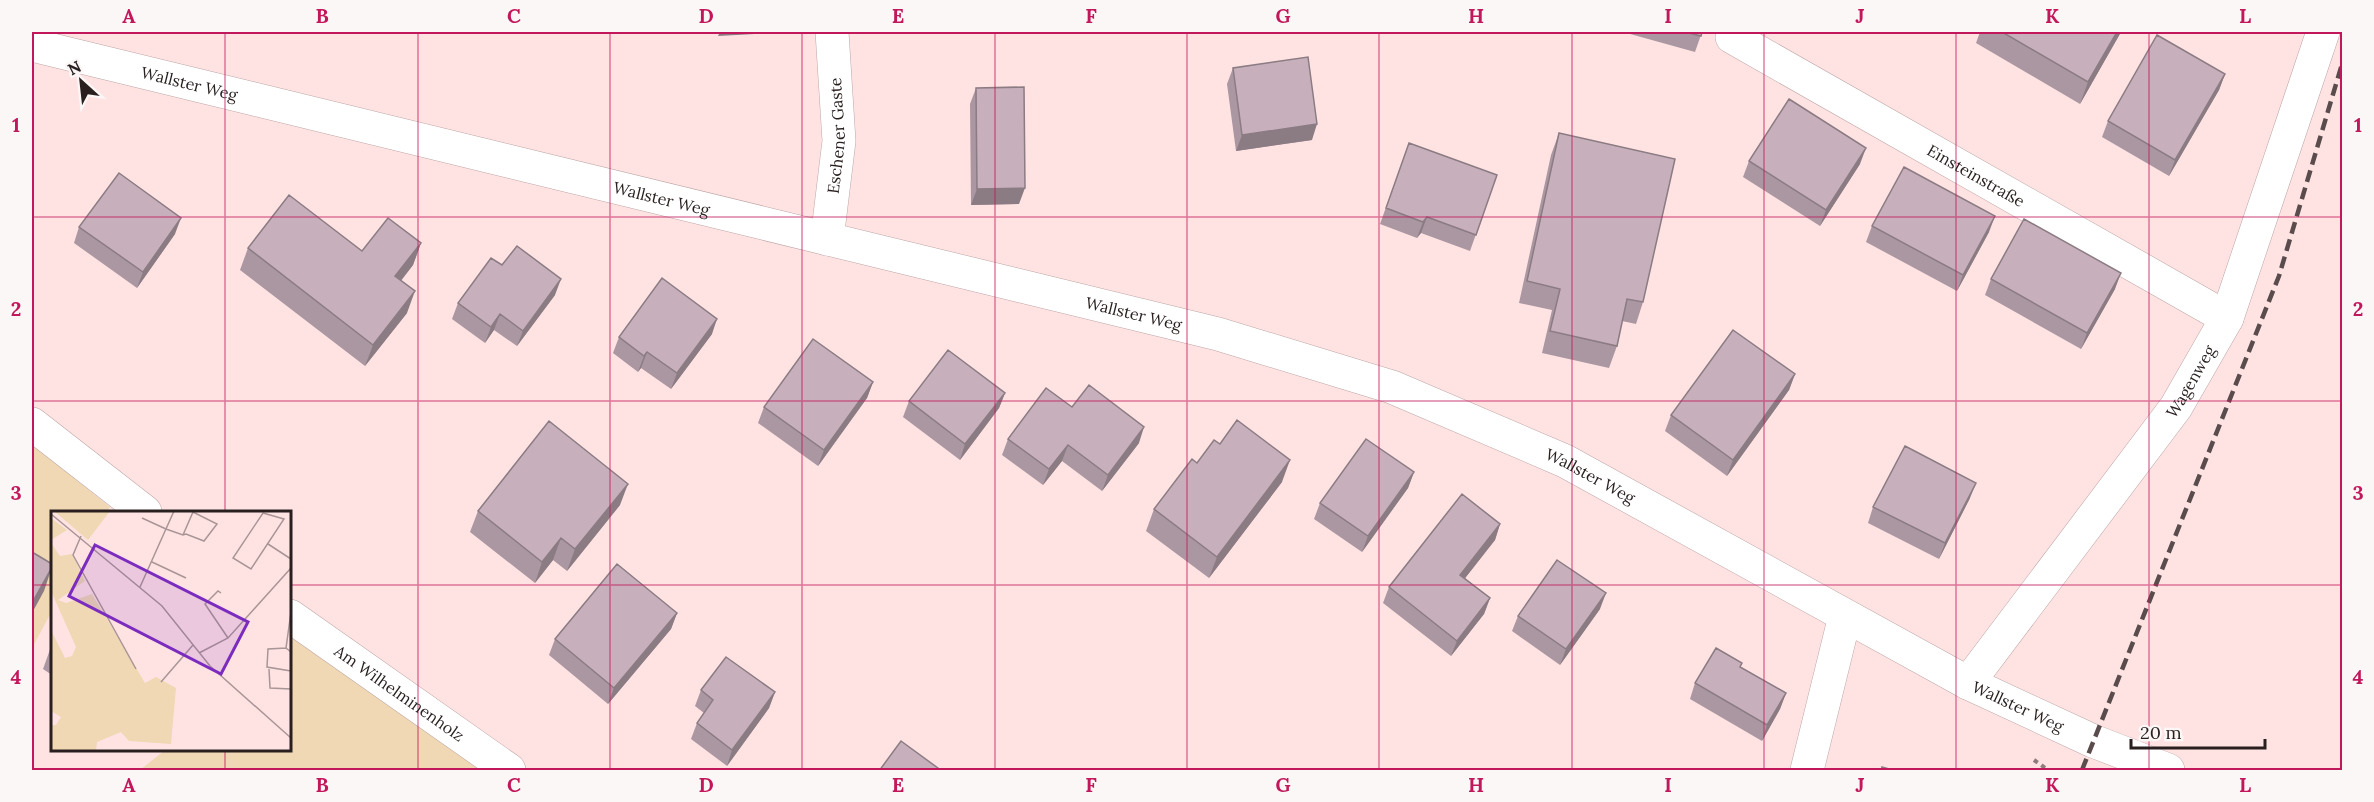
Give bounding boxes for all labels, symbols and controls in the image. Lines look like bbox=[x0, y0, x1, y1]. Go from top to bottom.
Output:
text: A bbox=[122, 3, 136, 28]
text: B bbox=[315, 3, 329, 28]
text: C bbox=[507, 3, 521, 28]
text: D bbox=[698, 3, 714, 28]
text: E bbox=[892, 3, 904, 28]
text: F bbox=[1085, 3, 1097, 28]
text: G bbox=[1275, 3, 1291, 28]
text: H bbox=[1468, 3, 1484, 28]
text: I bbox=[1664, 3, 1672, 28]
text: J bbox=[1855, 3, 1865, 28]
text: K bbox=[2045, 3, 2060, 28]
text: L bbox=[2239, 3, 2251, 28]
north arrow bbox=[51, 51, 111, 111]
text: N bbox=[64, 56, 84, 79]
street label: Wallster Weg bbox=[139, 62, 241, 105]
street label: Eschener Gaste bbox=[823, 77, 849, 195]
text: 1 bbox=[12, 112, 20, 137]
text: 1 bbox=[2354, 112, 2362, 137]
street label: Einsteinstraße bbox=[1924, 140, 2029, 211]
street label: Wallster Weg bbox=[611, 177, 713, 220]
street label: Wallster Weg bbox=[1083, 292, 1185, 335]
text: 2 bbox=[11, 296, 21, 321]
text: 2 bbox=[2353, 296, 2363, 321]
street label: Wagenweg bbox=[2161, 341, 2220, 422]
street label: Wallster Weg bbox=[1543, 444, 1640, 508]
text: 3 bbox=[10, 480, 22, 505]
text: 3 bbox=[2352, 480, 2364, 505]
inset map bbox=[51, 511, 291, 751]
street label: Am Wilhelminenholz bbox=[330, 640, 468, 746]
text: 4 bbox=[11, 664, 22, 689]
text: 4 bbox=[2353, 664, 2364, 689]
street label: Wallster Weg bbox=[1969, 676, 2068, 737]
scale bar bbox=[2131, 712, 2264, 750]
text: 20 m bbox=[2140, 721, 2182, 744]
text: A bbox=[122, 772, 136, 797]
text: B bbox=[315, 772, 329, 797]
text: C bbox=[507, 772, 521, 797]
text: D bbox=[698, 772, 714, 797]
text: E bbox=[892, 772, 904, 797]
text: F bbox=[1085, 772, 1097, 797]
text: G bbox=[1275, 772, 1291, 797]
text: H bbox=[1468, 772, 1484, 797]
text: I bbox=[1664, 772, 1672, 797]
text: J bbox=[1855, 772, 1865, 797]
text: K bbox=[2045, 772, 2060, 797]
text: L bbox=[2239, 772, 2251, 797]

